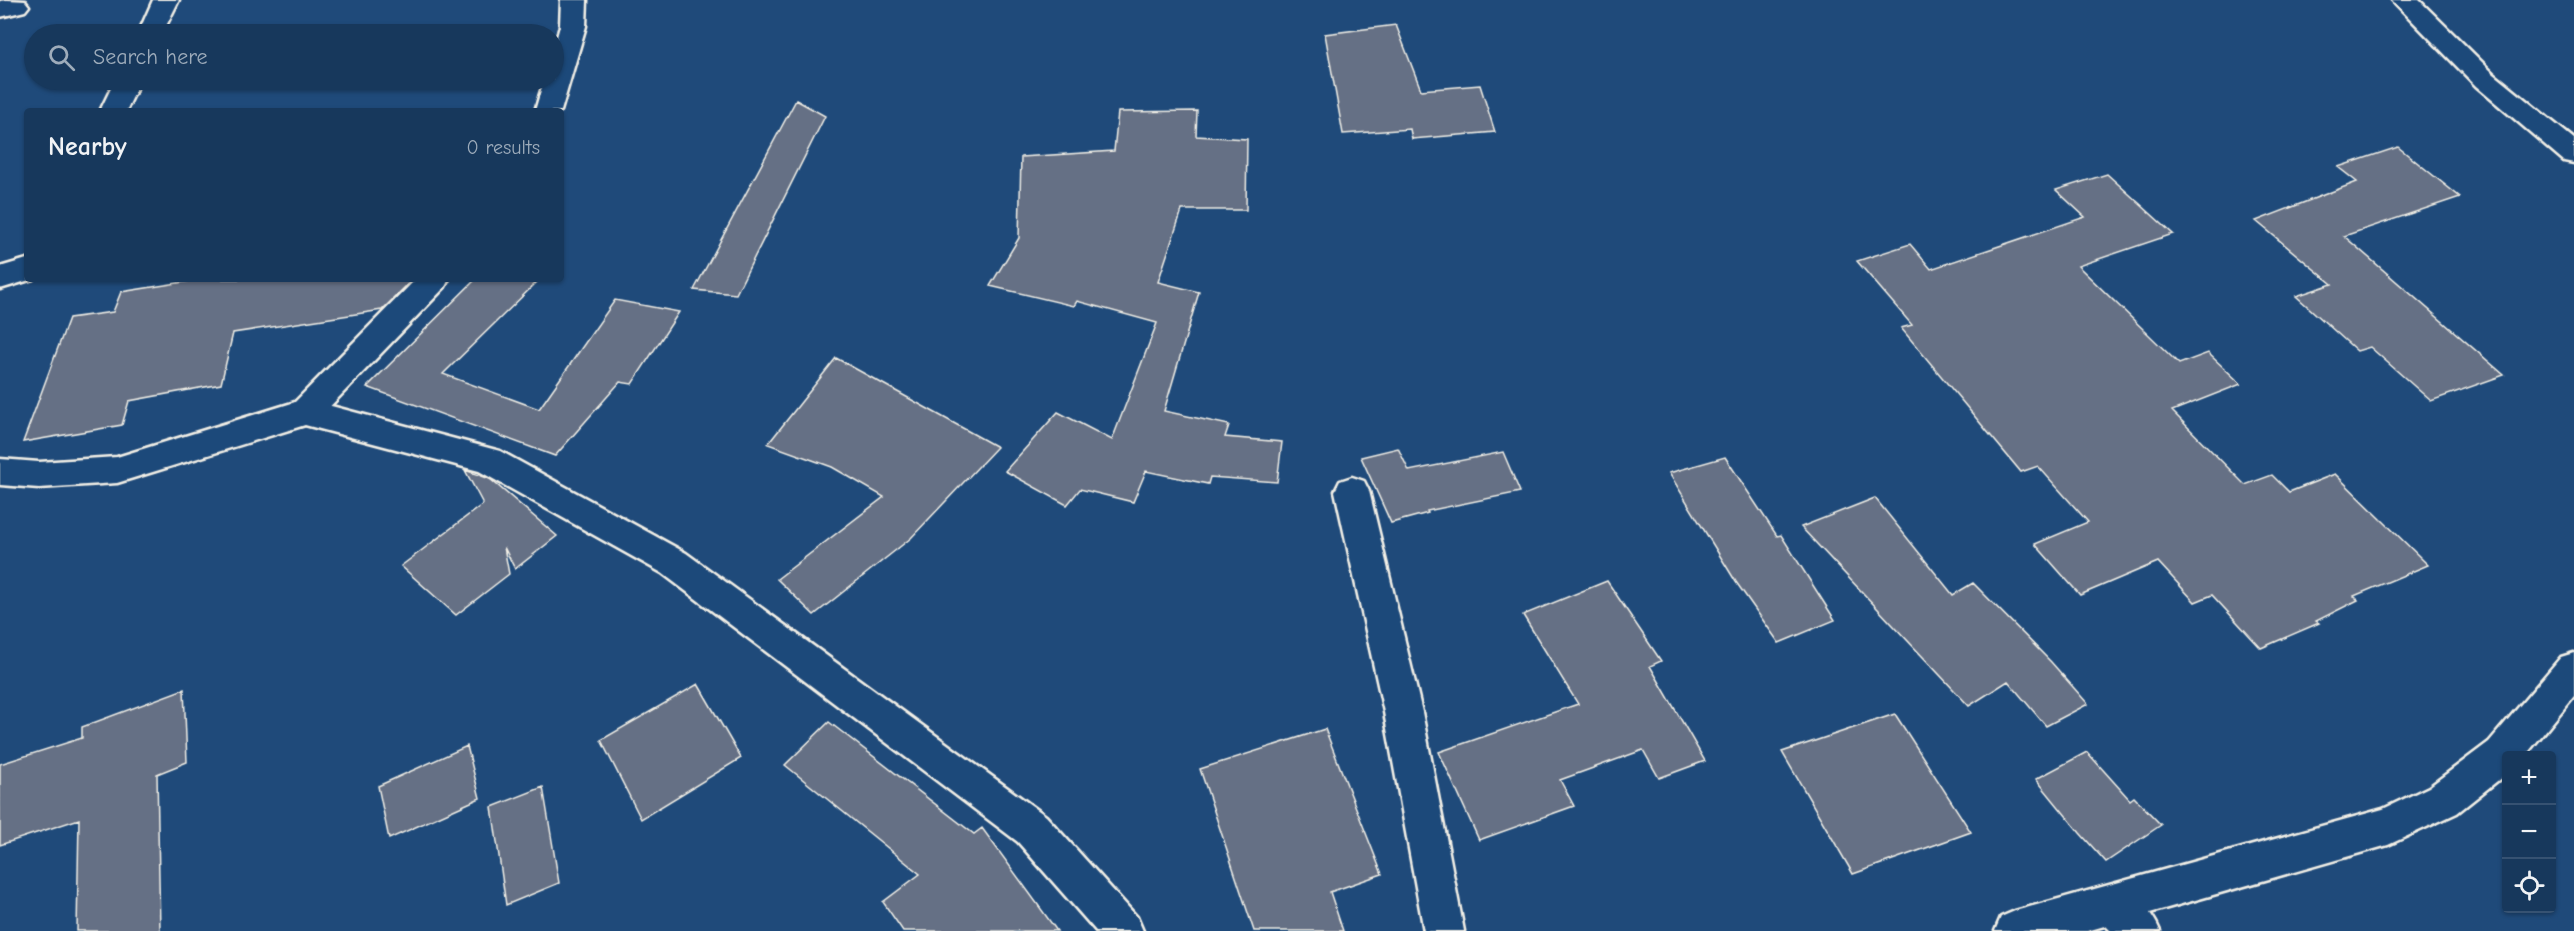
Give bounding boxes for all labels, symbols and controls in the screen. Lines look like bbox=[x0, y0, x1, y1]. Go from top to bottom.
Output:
search box bbox=[24, 24, 564, 90]
icon: search bbox=[45, 41, 78, 74]
text: Search here bbox=[93, 44, 208, 70]
text: Nearby bbox=[48, 132, 127, 162]
text: 0 results bbox=[467, 136, 540, 159]
map controls bbox=[2502, 751, 2556, 913]
button: + bbox=[2502, 751, 2556, 805]
button: − bbox=[2502, 805, 2556, 859]
button: locate bbox=[2502, 859, 2556, 913]

